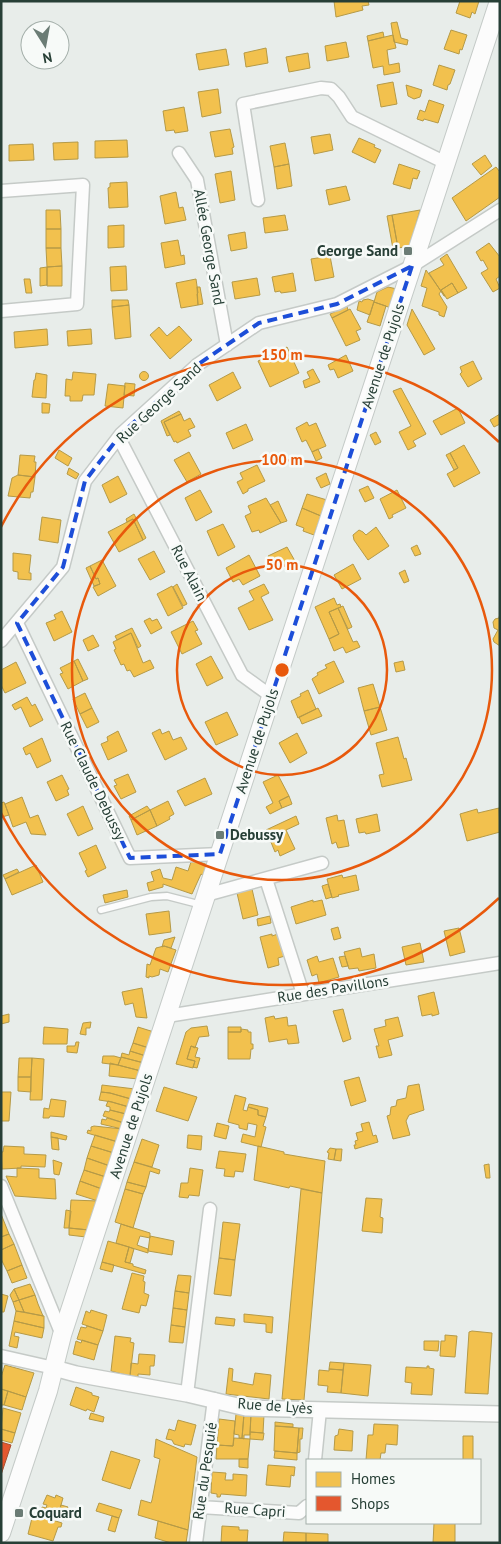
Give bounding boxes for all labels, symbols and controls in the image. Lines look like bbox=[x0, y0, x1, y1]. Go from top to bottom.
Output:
north arrow bbox=[20, 20, 70, 70]
text: N bbox=[41, 48, 54, 67]
street label: Allée George Sand bbox=[190, 187, 229, 307]
place label: George Sand bbox=[317, 241, 398, 260]
marker: George Sand bbox=[402, 245, 414, 257]
street label: Avenue de Pujols bbox=[357, 301, 408, 411]
text: 150 m bbox=[261, 345, 303, 364]
street label: Rue George Sand bbox=[112, 358, 205, 447]
text: 100 m bbox=[261, 450, 303, 469]
street label: Rue Alain bbox=[167, 541, 212, 604]
text: 50 m bbox=[266, 555, 298, 574]
centre of rings bbox=[273, 661, 291, 679]
street label: Avenue de Pujols bbox=[231, 686, 282, 796]
street label: Rue Claude Debussy bbox=[56, 718, 130, 843]
place label: Debussy bbox=[230, 825, 284, 844]
marker: Debussy bbox=[214, 829, 226, 841]
street label: Rue des Pavillons bbox=[276, 970, 390, 1007]
street label: Avenue de Pujols bbox=[105, 1071, 156, 1181]
street label: Rue de Lyès bbox=[237, 1393, 313, 1418]
street label: Rue du Pesquié bbox=[188, 1421, 221, 1521]
legend bbox=[306, 1459, 481, 1524]
text: Homes bbox=[351, 1469, 395, 1488]
text: Shops bbox=[351, 1494, 390, 1513]
street label: Rue Capri bbox=[224, 1498, 286, 1521]
place label: Coquard bbox=[29, 1503, 82, 1522]
marker: Coquard bbox=[13, 1507, 25, 1519]

